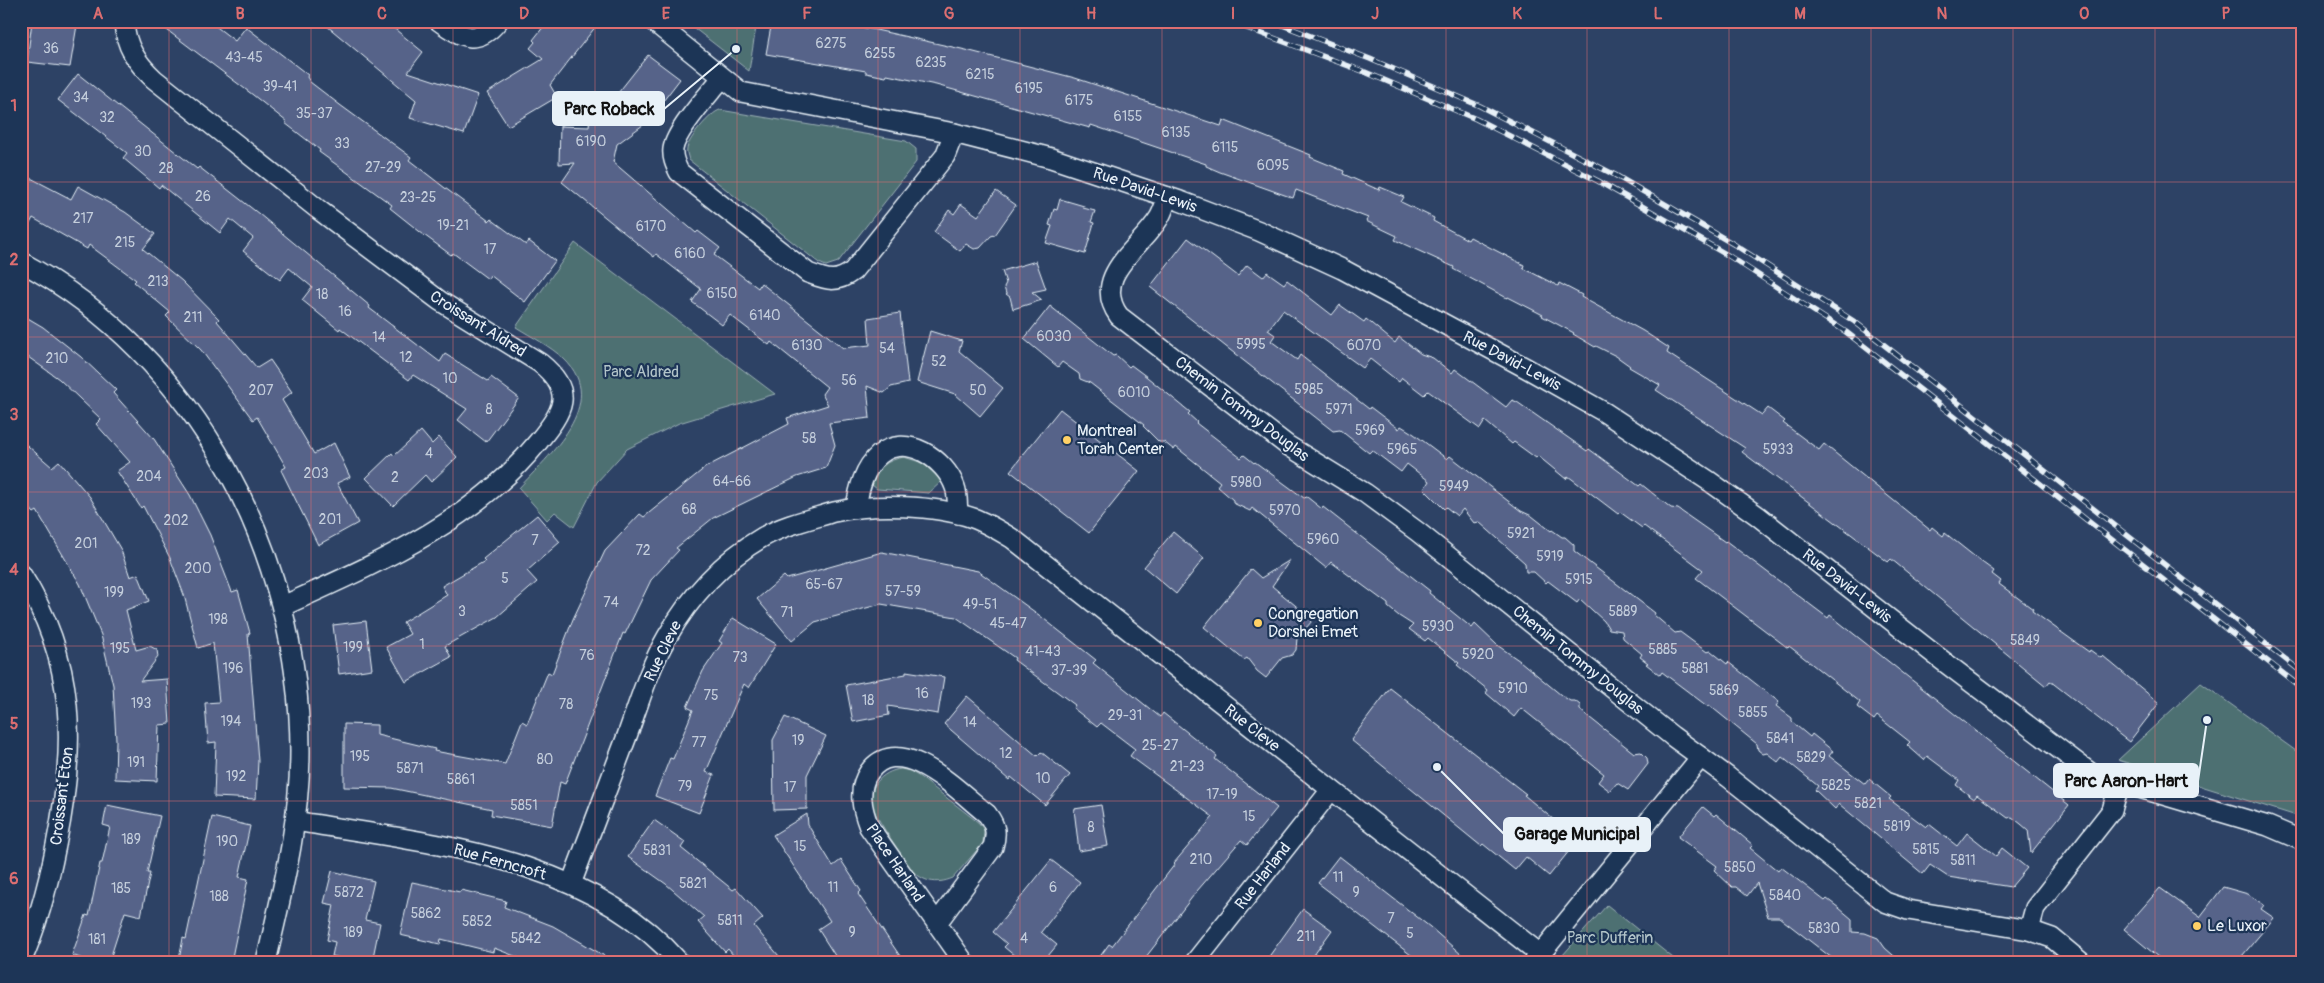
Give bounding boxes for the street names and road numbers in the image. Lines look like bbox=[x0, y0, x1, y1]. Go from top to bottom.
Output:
street label: Rue David-Lewis bbox=[1090, 163, 1200, 217]
street label: Croissant Aldred bbox=[426, 286, 530, 362]
street label: Rue David-Lewis bbox=[1459, 327, 1565, 395]
street label: Chemin Tommy Douglas bbox=[1171, 352, 1313, 466]
street label: Rue David-Lewis bbox=[1798, 545, 1896, 627]
street label: Chemin Tommy Douglas bbox=[1509, 601, 1647, 719]
street label: Rue Cleve bbox=[640, 617, 686, 685]
street label: Rue Cleve bbox=[1220, 700, 1284, 756]
street label: Croissant Eton bbox=[46, 746, 78, 846]
street label: Place Harland bbox=[861, 820, 929, 906]
street label: Rue Harland bbox=[1231, 838, 1295, 914]
street label: Rue Ferncroft bbox=[451, 839, 549, 885]

